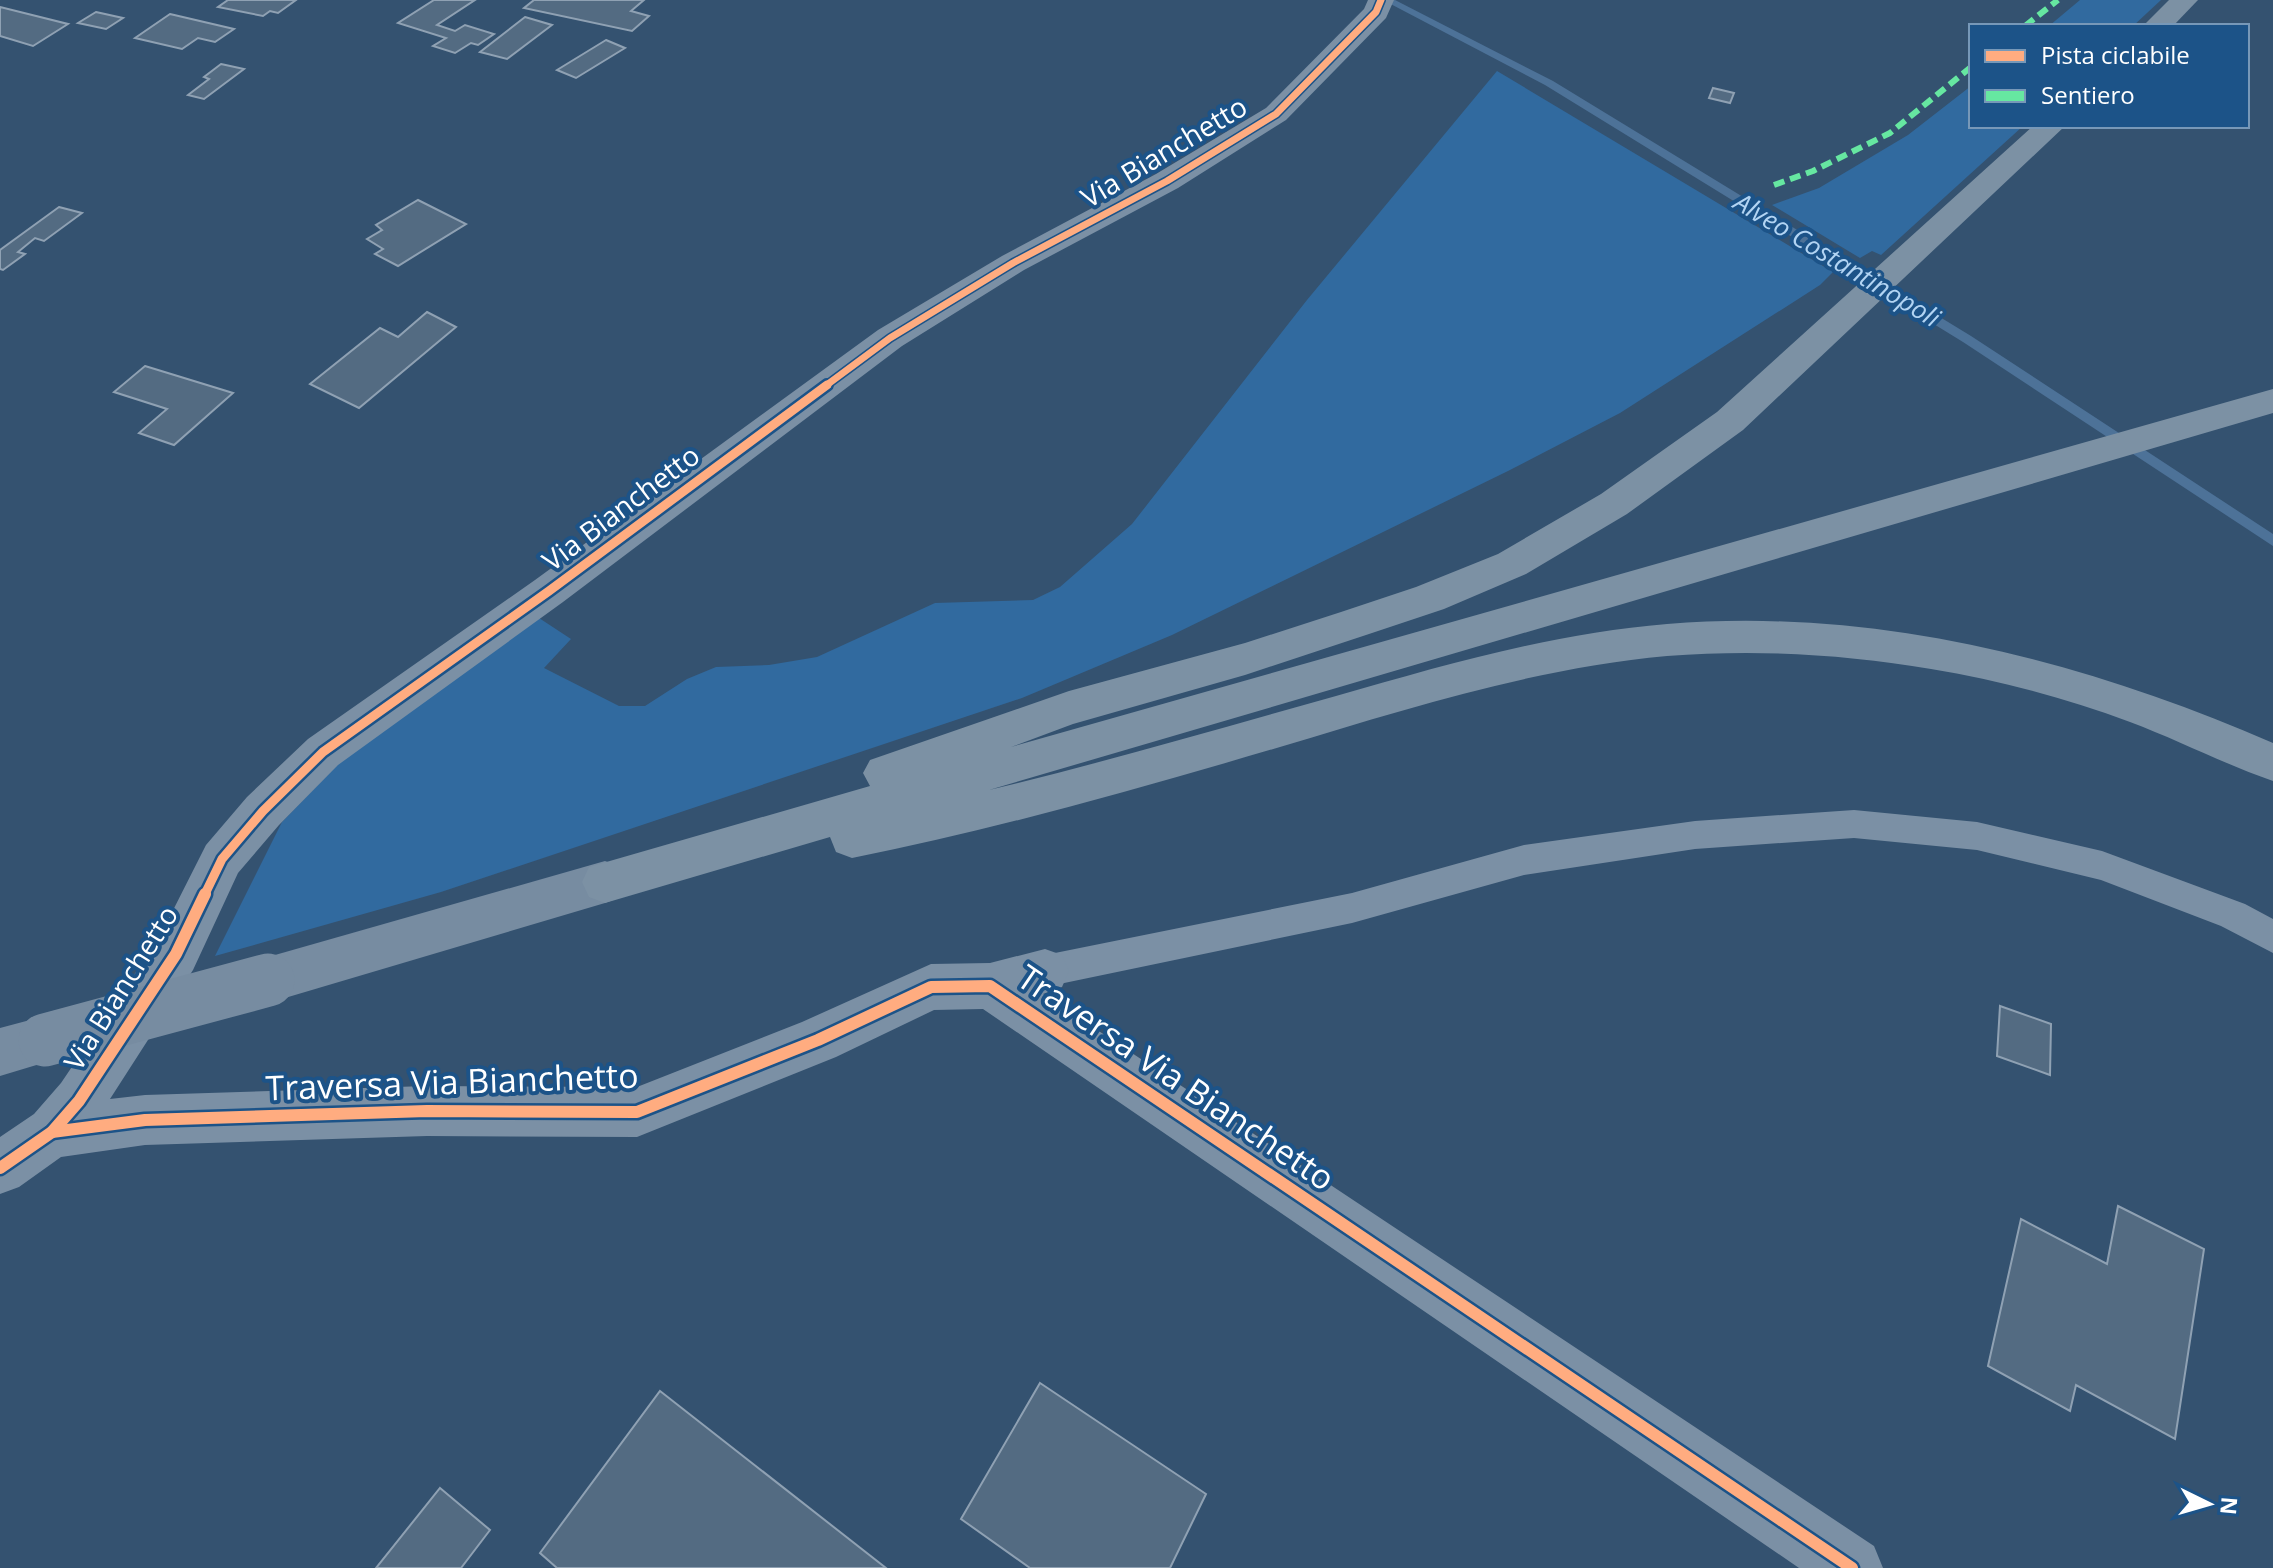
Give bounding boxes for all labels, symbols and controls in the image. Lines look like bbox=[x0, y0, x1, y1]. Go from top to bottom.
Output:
legend bbox=[1969, 24, 2249, 128]
text: Pista ciclabile bbox=[2041, 38, 2190, 71]
text: Sentiero bbox=[2041, 78, 2135, 111]
street label: Via Bianchetto bbox=[1073, 87, 1254, 216]
water label: Alveo Costantinopoli bbox=[1726, 182, 1948, 335]
street label: Via Bianchetto bbox=[534, 436, 707, 579]
street label: Via Bianchetto bbox=[54, 898, 186, 1077]
street label: Traversa Via Bianchetto bbox=[1009, 954, 1344, 1201]
street label: Traversa Via Bianchetto bbox=[265, 1052, 639, 1110]
north arrow bbox=[2169, 1464, 2249, 1544]
text: N bbox=[2214, 1496, 2246, 1516]

